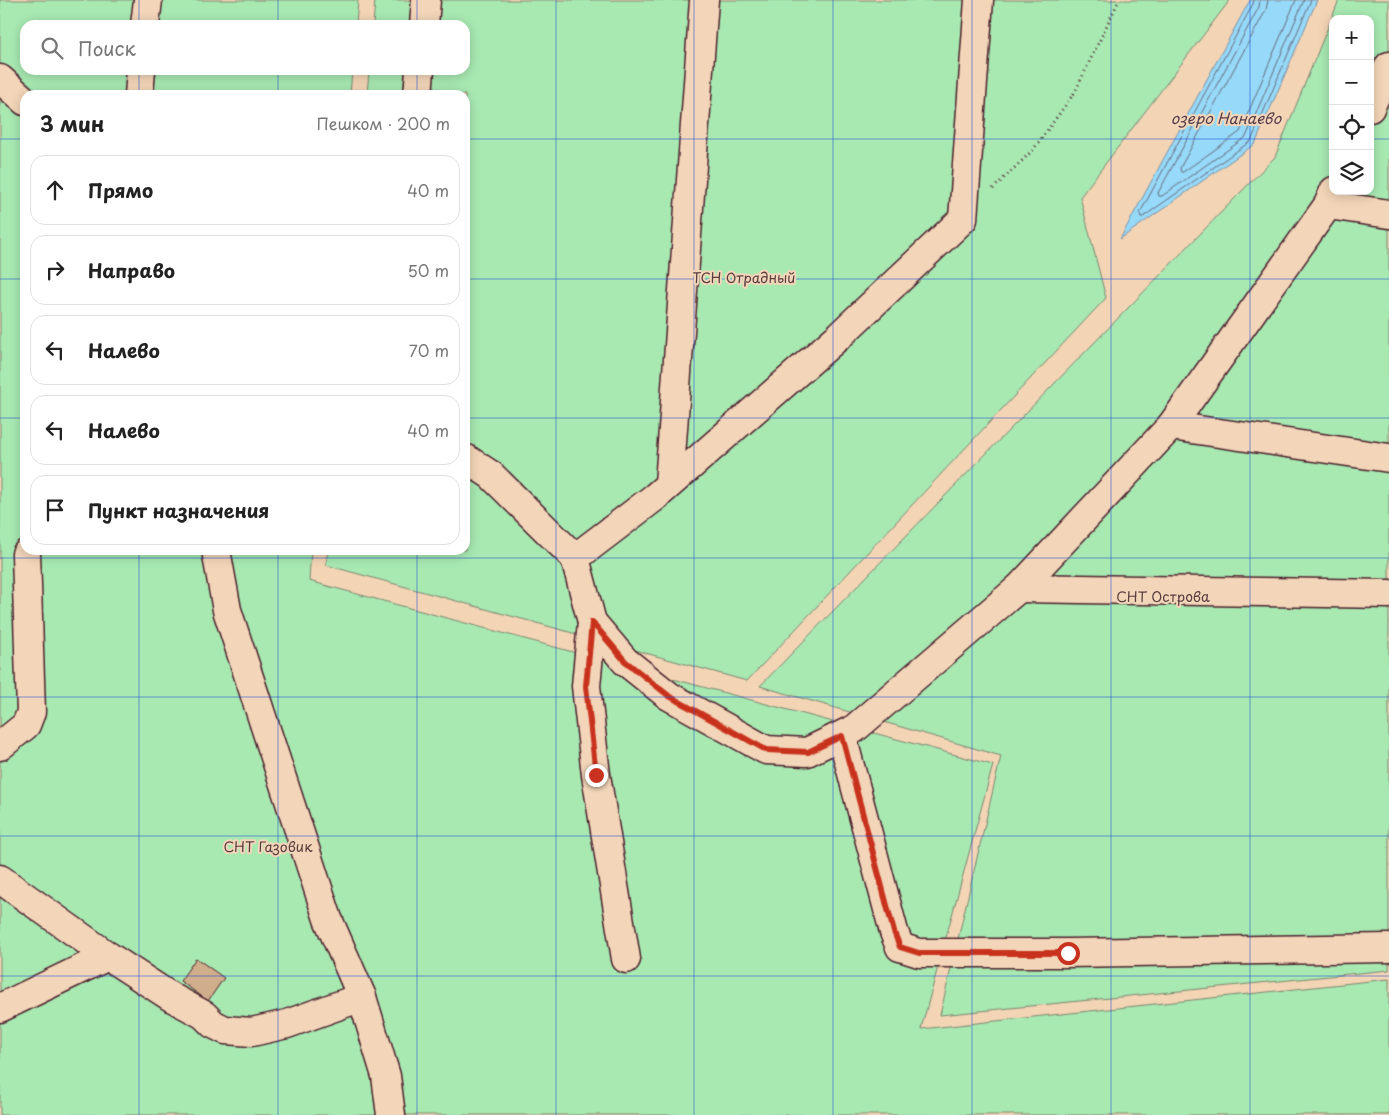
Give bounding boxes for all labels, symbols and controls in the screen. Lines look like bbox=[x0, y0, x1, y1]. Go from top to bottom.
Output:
map controls bbox=[1329, 15, 1374, 195]
button: + bbox=[1329, 15, 1374, 60]
search box bbox=[20, 20, 470, 75]
icon: search bbox=[38, 34, 66, 62]
text: Поиск bbox=[78, 34, 136, 62]
button: − bbox=[1329, 60, 1374, 105]
button: locate bbox=[1329, 105, 1374, 150]
water label: озеро Нанаево bbox=[1171, 106, 1283, 129]
text: 3 мин bbox=[40, 107, 104, 139]
text: Пешком · 200 m bbox=[316, 111, 450, 135]
button: layers bbox=[1329, 150, 1374, 195]
icon: ahead bbox=[41, 176, 69, 204]
text: Прямо bbox=[88, 176, 153, 204]
text: 40 m bbox=[407, 178, 449, 202]
icon: right bbox=[41, 256, 69, 284]
text: Направо bbox=[88, 256, 175, 284]
text: 50 m bbox=[408, 258, 449, 282]
park label: ТСН Отрадный bbox=[692, 267, 796, 288]
icon: left bbox=[41, 336, 69, 364]
text: Налево bbox=[88, 336, 160, 364]
text: 70 m bbox=[409, 338, 449, 362]
icon: left bbox=[41, 416, 69, 444]
text: Налево bbox=[88, 416, 160, 444]
text: 40 m bbox=[407, 418, 449, 442]
icon: arrive bbox=[41, 496, 69, 524]
text: Пункт назначения bbox=[88, 496, 269, 524]
park label: СНТ Острова bbox=[1116, 586, 1210, 607]
route end bbox=[585, 764, 608, 787]
park label: СНТ Газовик bbox=[224, 836, 313, 857]
route start bbox=[1057, 942, 1080, 965]

